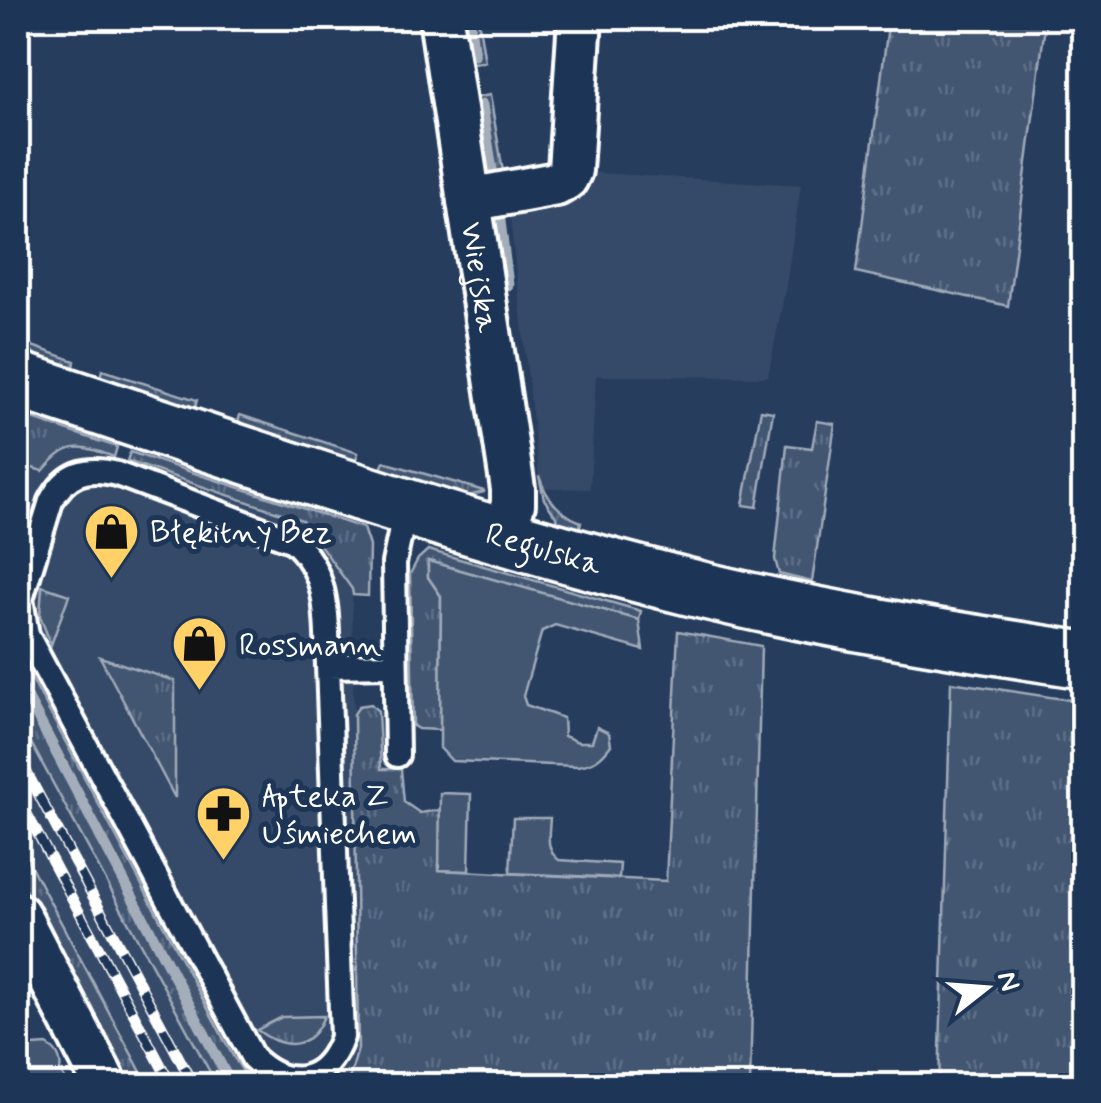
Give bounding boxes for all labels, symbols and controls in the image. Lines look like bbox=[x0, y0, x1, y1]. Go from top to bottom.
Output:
street label: Wiejska bbox=[449, 219, 508, 336]
shop icon: Błękitny Bez bbox=[81, 501, 141, 580]
place label: Błękitny Bez bbox=[150, 512, 332, 554]
street label: Regulska bbox=[480, 513, 606, 587]
shop icon: Rossmann bbox=[170, 614, 230, 693]
place label: Rossmann bbox=[239, 625, 381, 667]
place label: Apteka Z Uśmiechem bbox=[262, 776, 417, 855]
pharmacy icon: Apteka Z Uśmiechem bbox=[193, 783, 253, 862]
north arrow bbox=[936, 938, 1036, 1038]
text: N bbox=[987, 967, 1028, 996]

